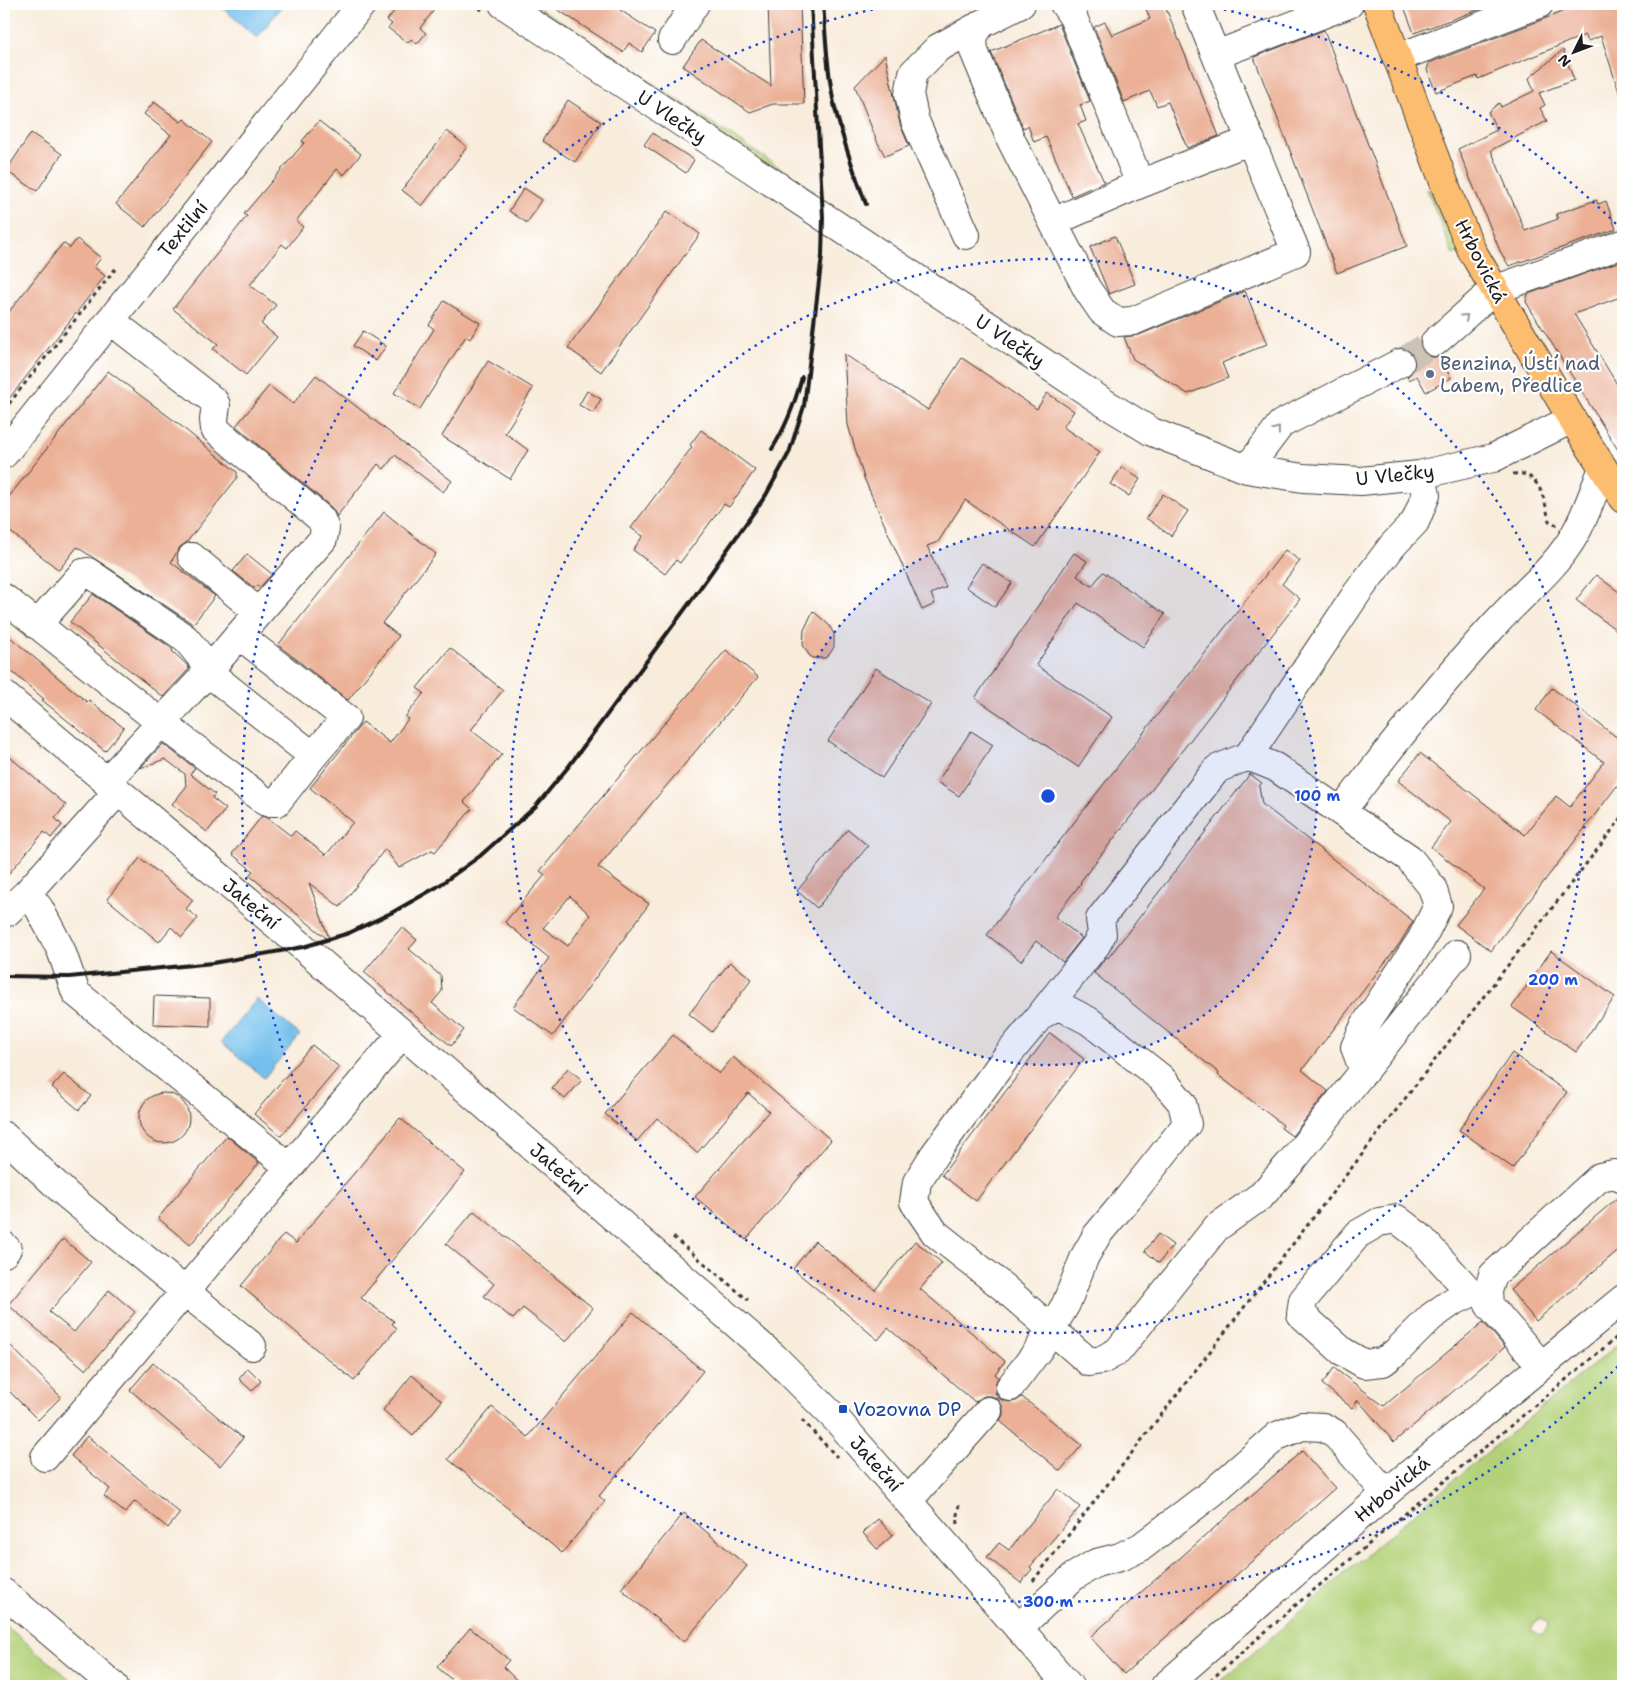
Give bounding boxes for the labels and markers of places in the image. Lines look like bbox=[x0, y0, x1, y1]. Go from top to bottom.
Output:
place label: Benzina, Ústí nad Labem, Předlice bbox=[1440, 350, 1600, 398]
marker: Benzina, Ústí nad Labem, Předlice bbox=[1424, 368, 1436, 380]
centre of rings bbox=[1039, 787, 1057, 805]
place label: Vozovna DP bbox=[853, 1397, 961, 1422]
marker: Vozovna DP bbox=[837, 1403, 849, 1415]

